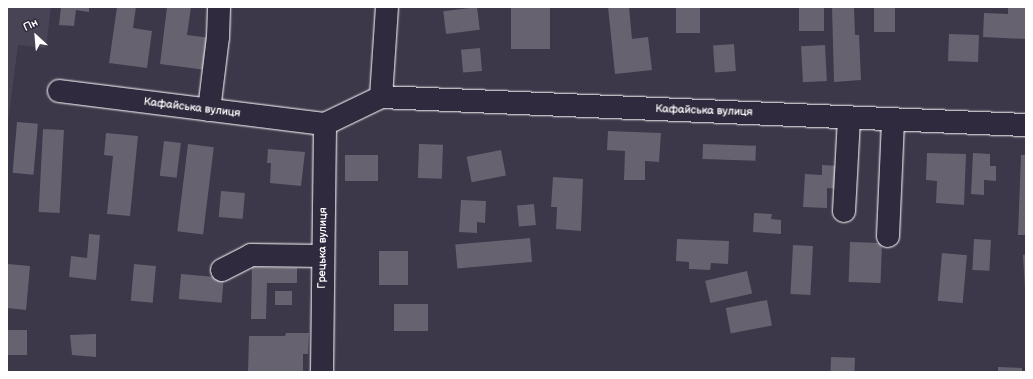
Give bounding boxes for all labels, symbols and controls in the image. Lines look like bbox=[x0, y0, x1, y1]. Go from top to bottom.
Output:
north arrow bbox=[16, 16, 56, 56]
text: Пн bbox=[21, 16, 40, 34]
street label: Кафайська вулиця bbox=[143, 96, 241, 120]
street label: Кафайська вулиця bbox=[655, 103, 753, 119]
street label: Грецька вулиця bbox=[316, 207, 330, 289]

